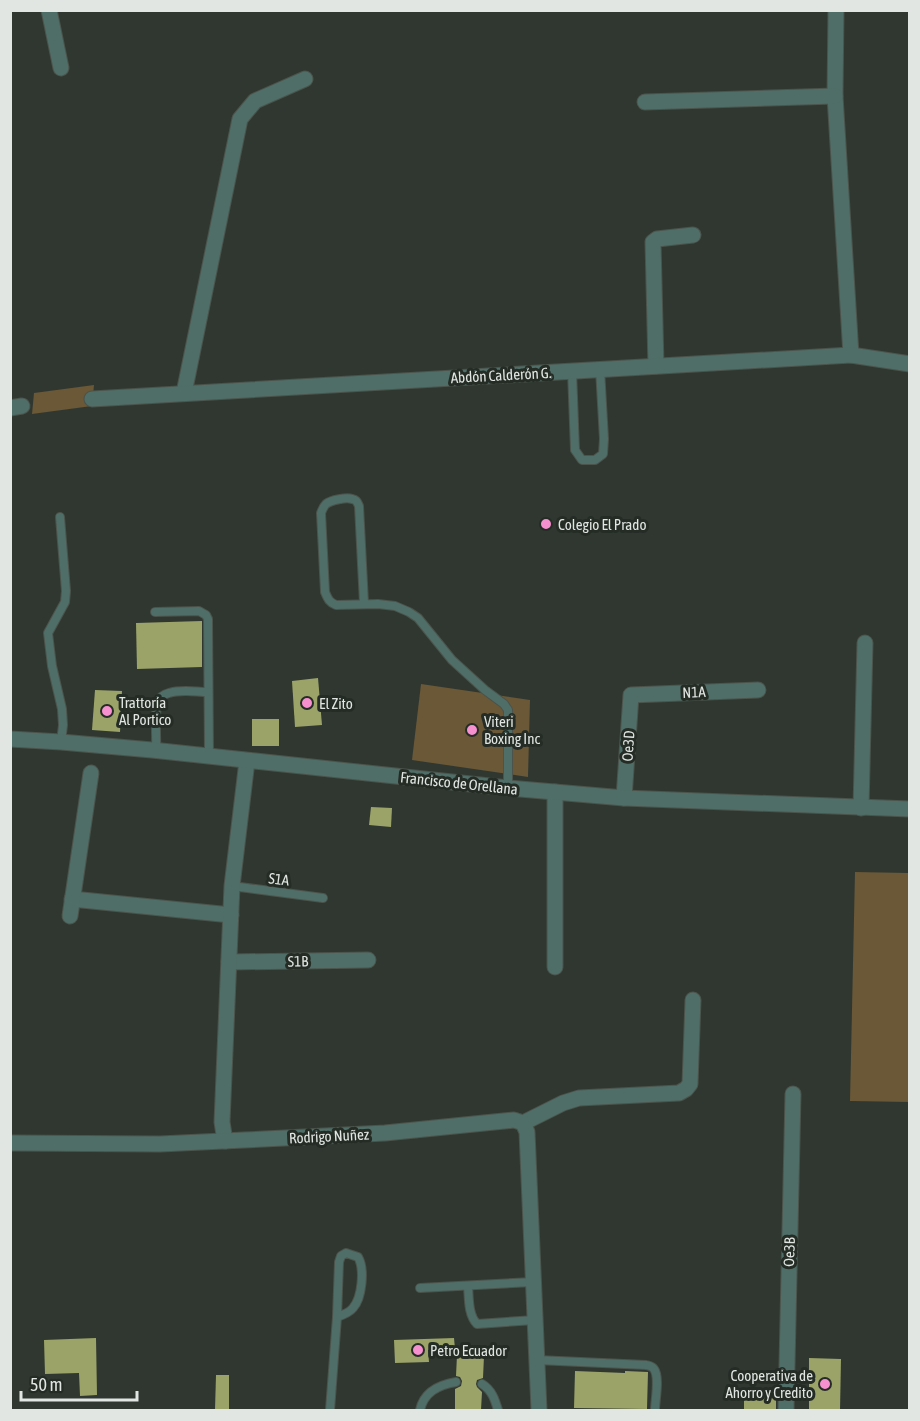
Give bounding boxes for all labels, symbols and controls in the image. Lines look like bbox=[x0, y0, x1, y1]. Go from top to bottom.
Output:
street label: Abdón Calderón G. bbox=[450, 364, 552, 386]
place label: Colegio El Prado bbox=[558, 516, 646, 533]
marker: Colegio El Prado bbox=[539, 517, 553, 531]
street label: N1A bbox=[682, 683, 707, 701]
place label: Trattoría Al Portico bbox=[119, 694, 171, 728]
place label: El Zito bbox=[319, 695, 353, 712]
marker: El Zito bbox=[300, 696, 314, 710]
marker: Trattoría Al Portico bbox=[100, 704, 114, 718]
place label: Viteri Boxing Inc bbox=[484, 713, 540, 747]
marker: Viteri Boxing Inc bbox=[465, 723, 479, 737]
street label: Oe3D bbox=[618, 730, 638, 762]
street label: Francisco de Orellana bbox=[399, 768, 519, 798]
street label: S1A bbox=[268, 869, 291, 889]
street label: S1B bbox=[288, 952, 308, 970]
street label: Rodrigo Nuñez bbox=[288, 1125, 370, 1147]
street label: Oe3B bbox=[780, 1237, 798, 1267]
place label: Petro Ecuador bbox=[430, 1342, 507, 1359]
marker: Petro Ecuador bbox=[411, 1343, 425, 1357]
scale bar bbox=[21, 1364, 136, 1402]
place label: Cooperativa de Ahorro y Credito bbox=[725, 1367, 813, 1401]
text: 50 m bbox=[30, 1374, 62, 1395]
marker: Cooperativa de Ahorro y Credito bbox=[818, 1377, 832, 1391]

